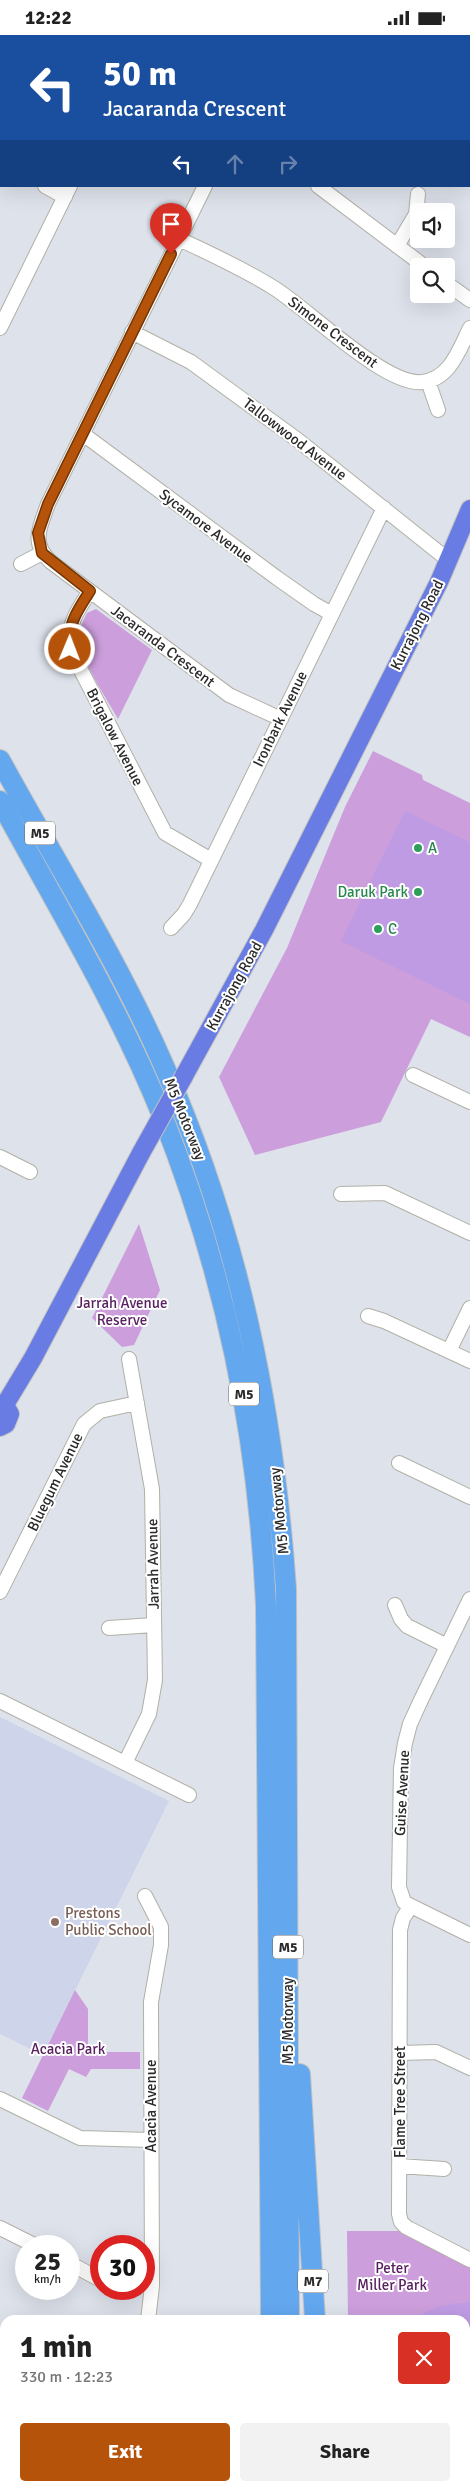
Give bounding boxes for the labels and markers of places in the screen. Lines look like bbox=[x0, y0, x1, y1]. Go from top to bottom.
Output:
pin bbox=[150, 203, 192, 254]
place label: A bbox=[428, 839, 437, 857]
marker: A bbox=[412, 842, 424, 854]
place label: Daruk Park bbox=[337, 883, 408, 901]
marker: Daruk Park bbox=[412, 886, 424, 898]
place label: C bbox=[388, 920, 397, 938]
marker: C bbox=[372, 923, 384, 935]
place label: Prestons Public School bbox=[65, 1904, 152, 1939]
marker: Prestons Public School bbox=[49, 1916, 61, 1928]

